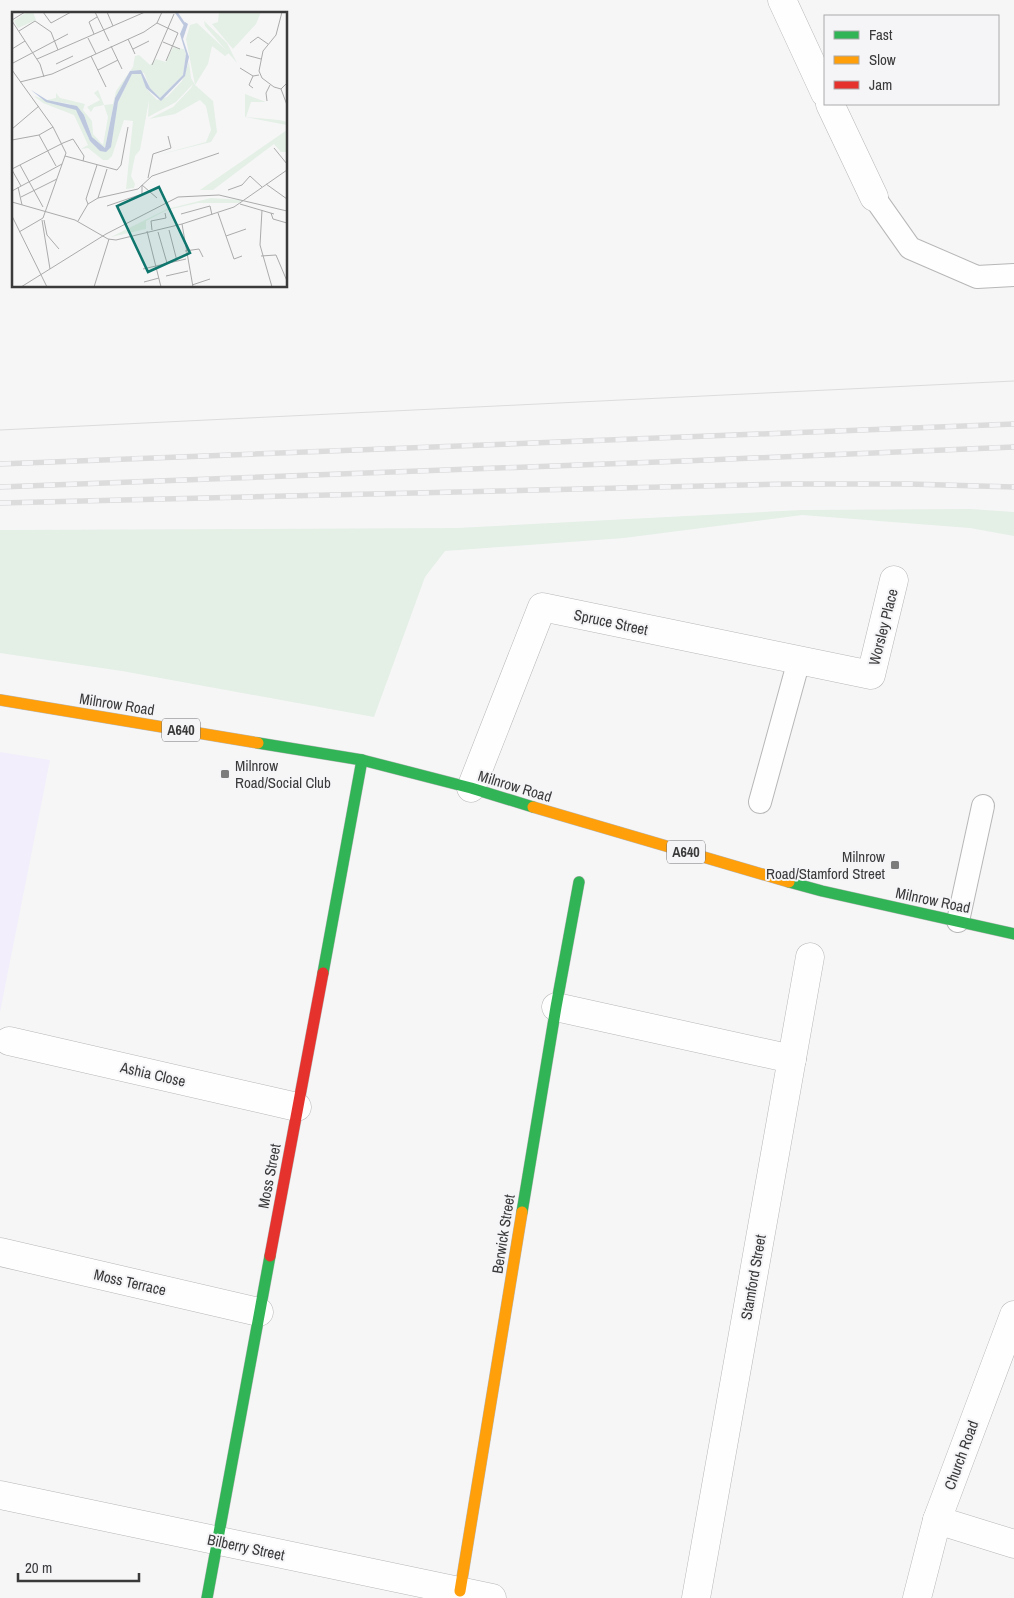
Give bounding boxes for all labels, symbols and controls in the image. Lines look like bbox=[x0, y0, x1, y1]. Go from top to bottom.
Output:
inset map bbox=[12, 12, 288, 288]
legend bbox=[824, 15, 999, 105]
text: Fast bbox=[869, 24, 893, 45]
text: Slow bbox=[869, 49, 896, 70]
text: Jam bbox=[869, 74, 892, 95]
street label: Worsley Place bbox=[863, 586, 903, 668]
street label: Spruce Street bbox=[572, 604, 651, 640]
street label: Milnrow Road bbox=[78, 688, 156, 720]
road number: A640 bbox=[162, 718, 200, 742]
place label: Milnrow Road/Social Club bbox=[235, 755, 331, 793]
street label: Milnrow Road bbox=[476, 765, 554, 807]
marker: Milnrow Road/Social Club bbox=[219, 768, 231, 780]
road number: A640 bbox=[667, 840, 705, 864]
place label: Milnrow Road/Stamford Street bbox=[766, 846, 886, 884]
marker: Milnrow Road/Stamford Street bbox=[889, 859, 901, 871]
street label: Milnrow Road bbox=[894, 882, 972, 918]
street label: Ashia Close bbox=[117, 1056, 188, 1092]
street label: Moss Street bbox=[252, 1141, 286, 1210]
street label: Berwick Street bbox=[486, 1192, 520, 1275]
street label: Stamford Street bbox=[735, 1232, 771, 1321]
street label: Moss Terrace bbox=[92, 1263, 168, 1301]
street label: Church Road bbox=[939, 1417, 983, 1493]
street label: Bilberry Street bbox=[205, 1529, 287, 1566]
scale bar bbox=[18, 1550, 139, 1582]
text: 20 m bbox=[25, 1557, 52, 1578]

